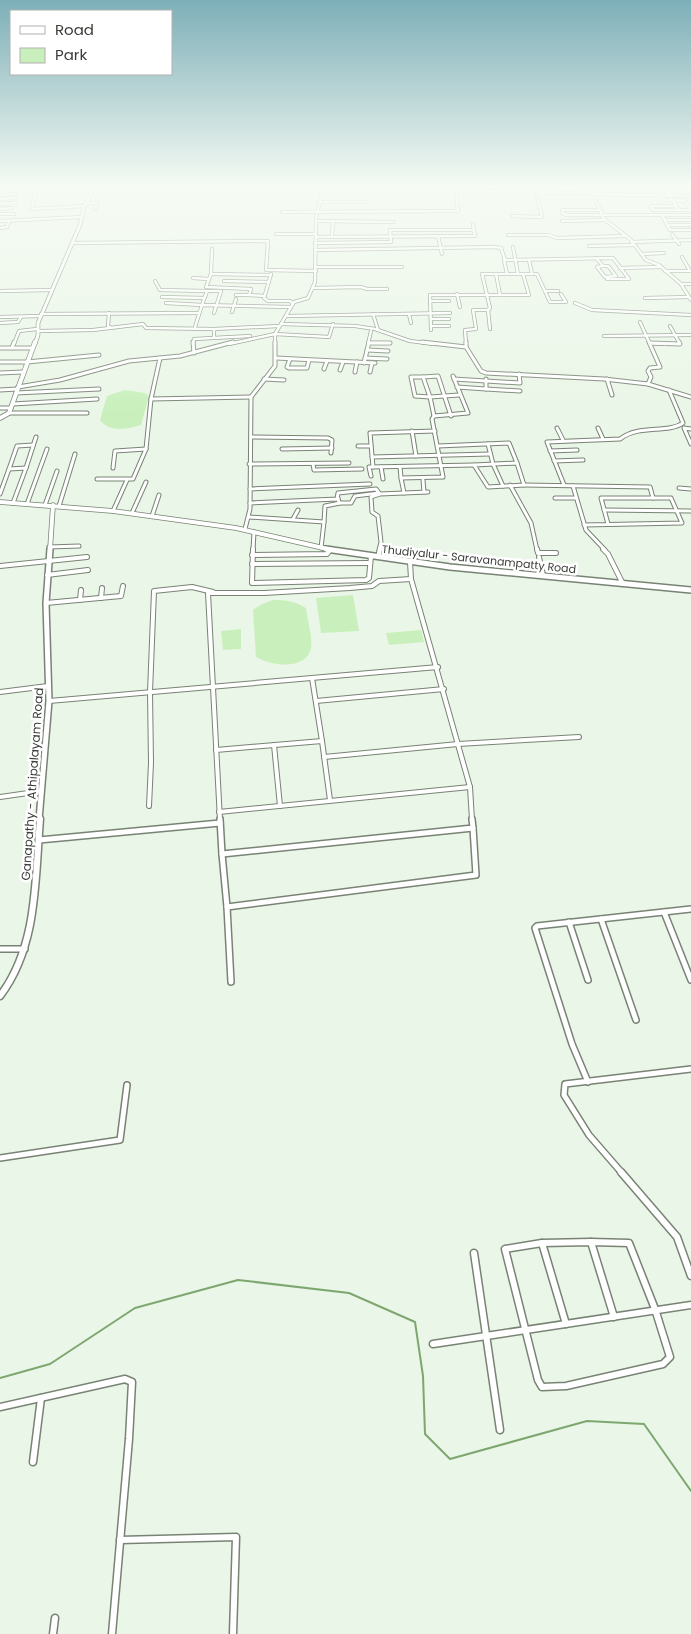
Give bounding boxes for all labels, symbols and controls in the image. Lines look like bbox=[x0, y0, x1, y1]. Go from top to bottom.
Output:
legend bbox=[10, 10, 172, 75]
text: Road bbox=[55, 19, 94, 40]
text: Park bbox=[55, 44, 87, 65]
street label: Thudiyalur - Saravanampatty Road bbox=[381, 541, 577, 577]
street label: Ganapathy - Athipalayam Road bbox=[17, 687, 47, 881]

